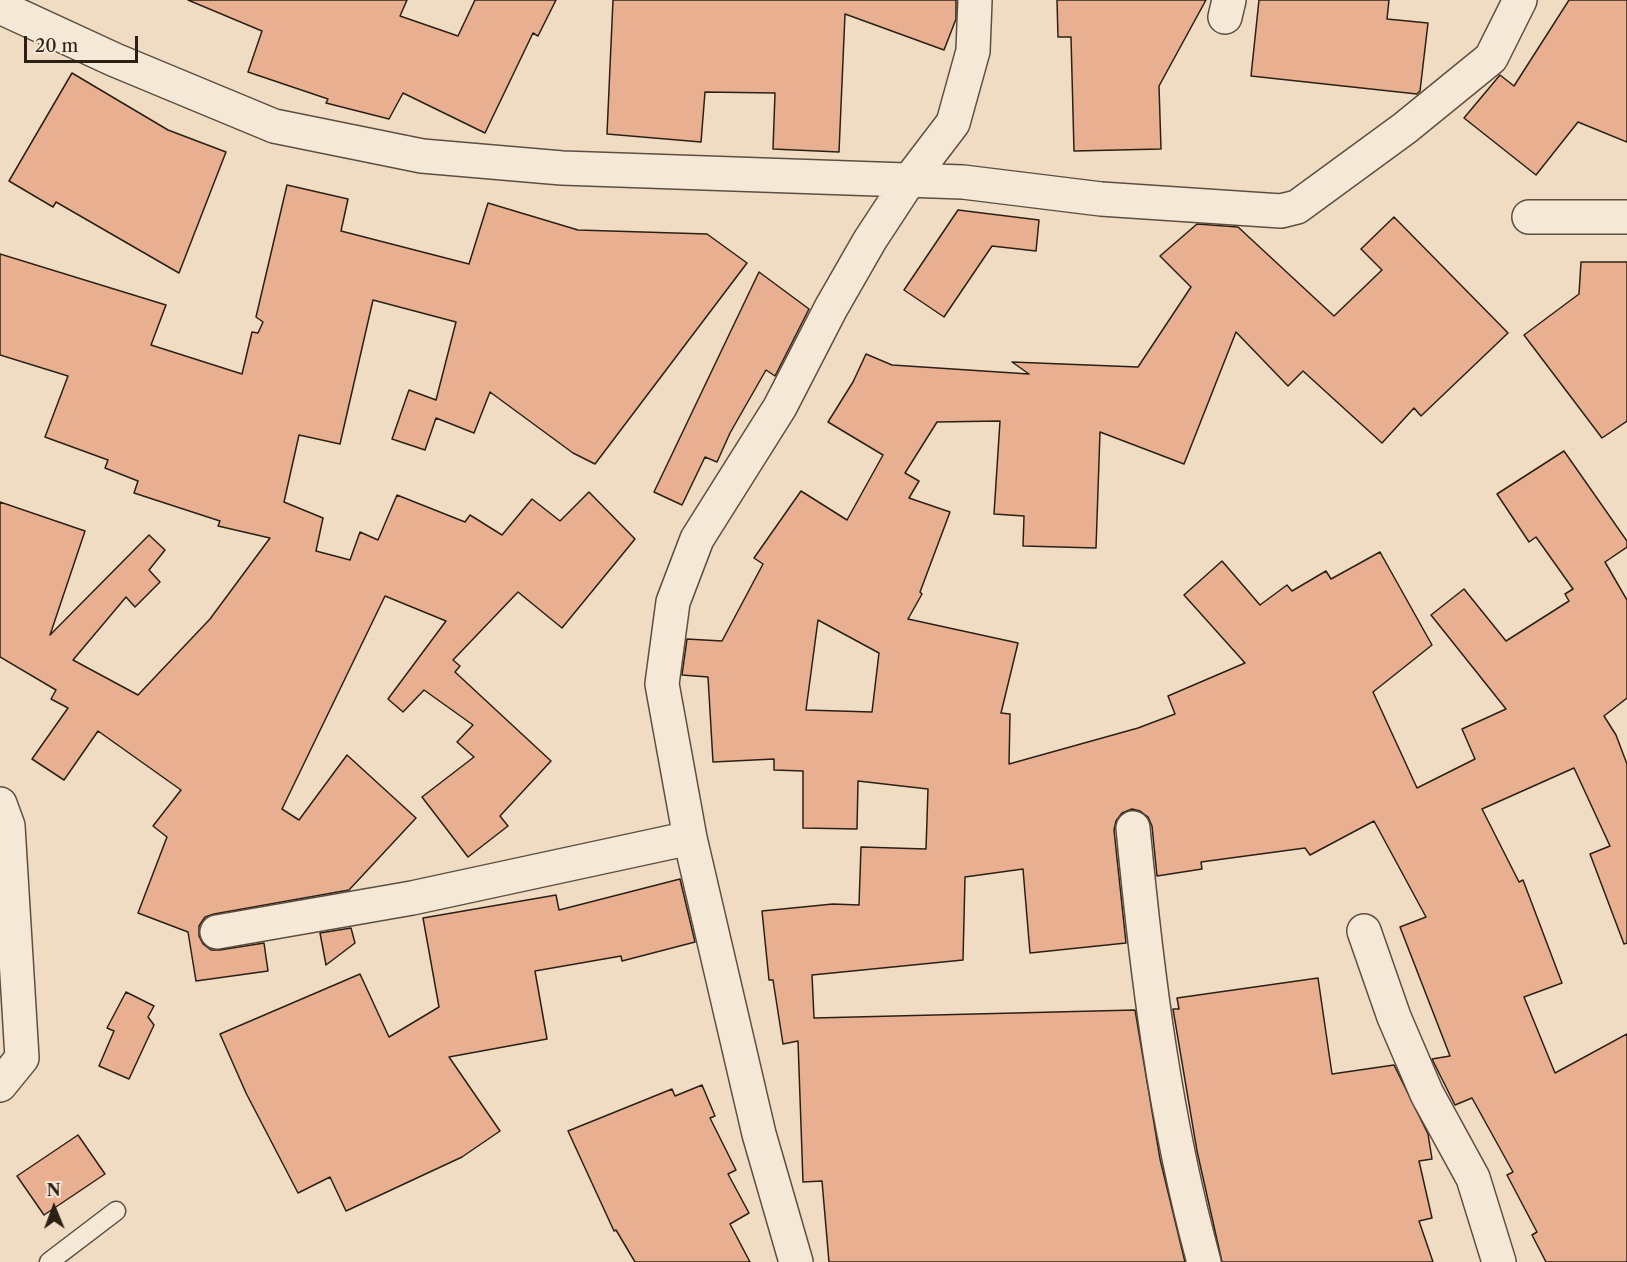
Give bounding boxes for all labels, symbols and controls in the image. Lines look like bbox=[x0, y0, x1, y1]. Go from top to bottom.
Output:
scale bar bbox=[27, 24, 141, 62]
text: 20 m bbox=[35, 35, 78, 57]
north arrow bbox=[24, 1178, 84, 1238]
text: N bbox=[47, 1180, 61, 1200]

